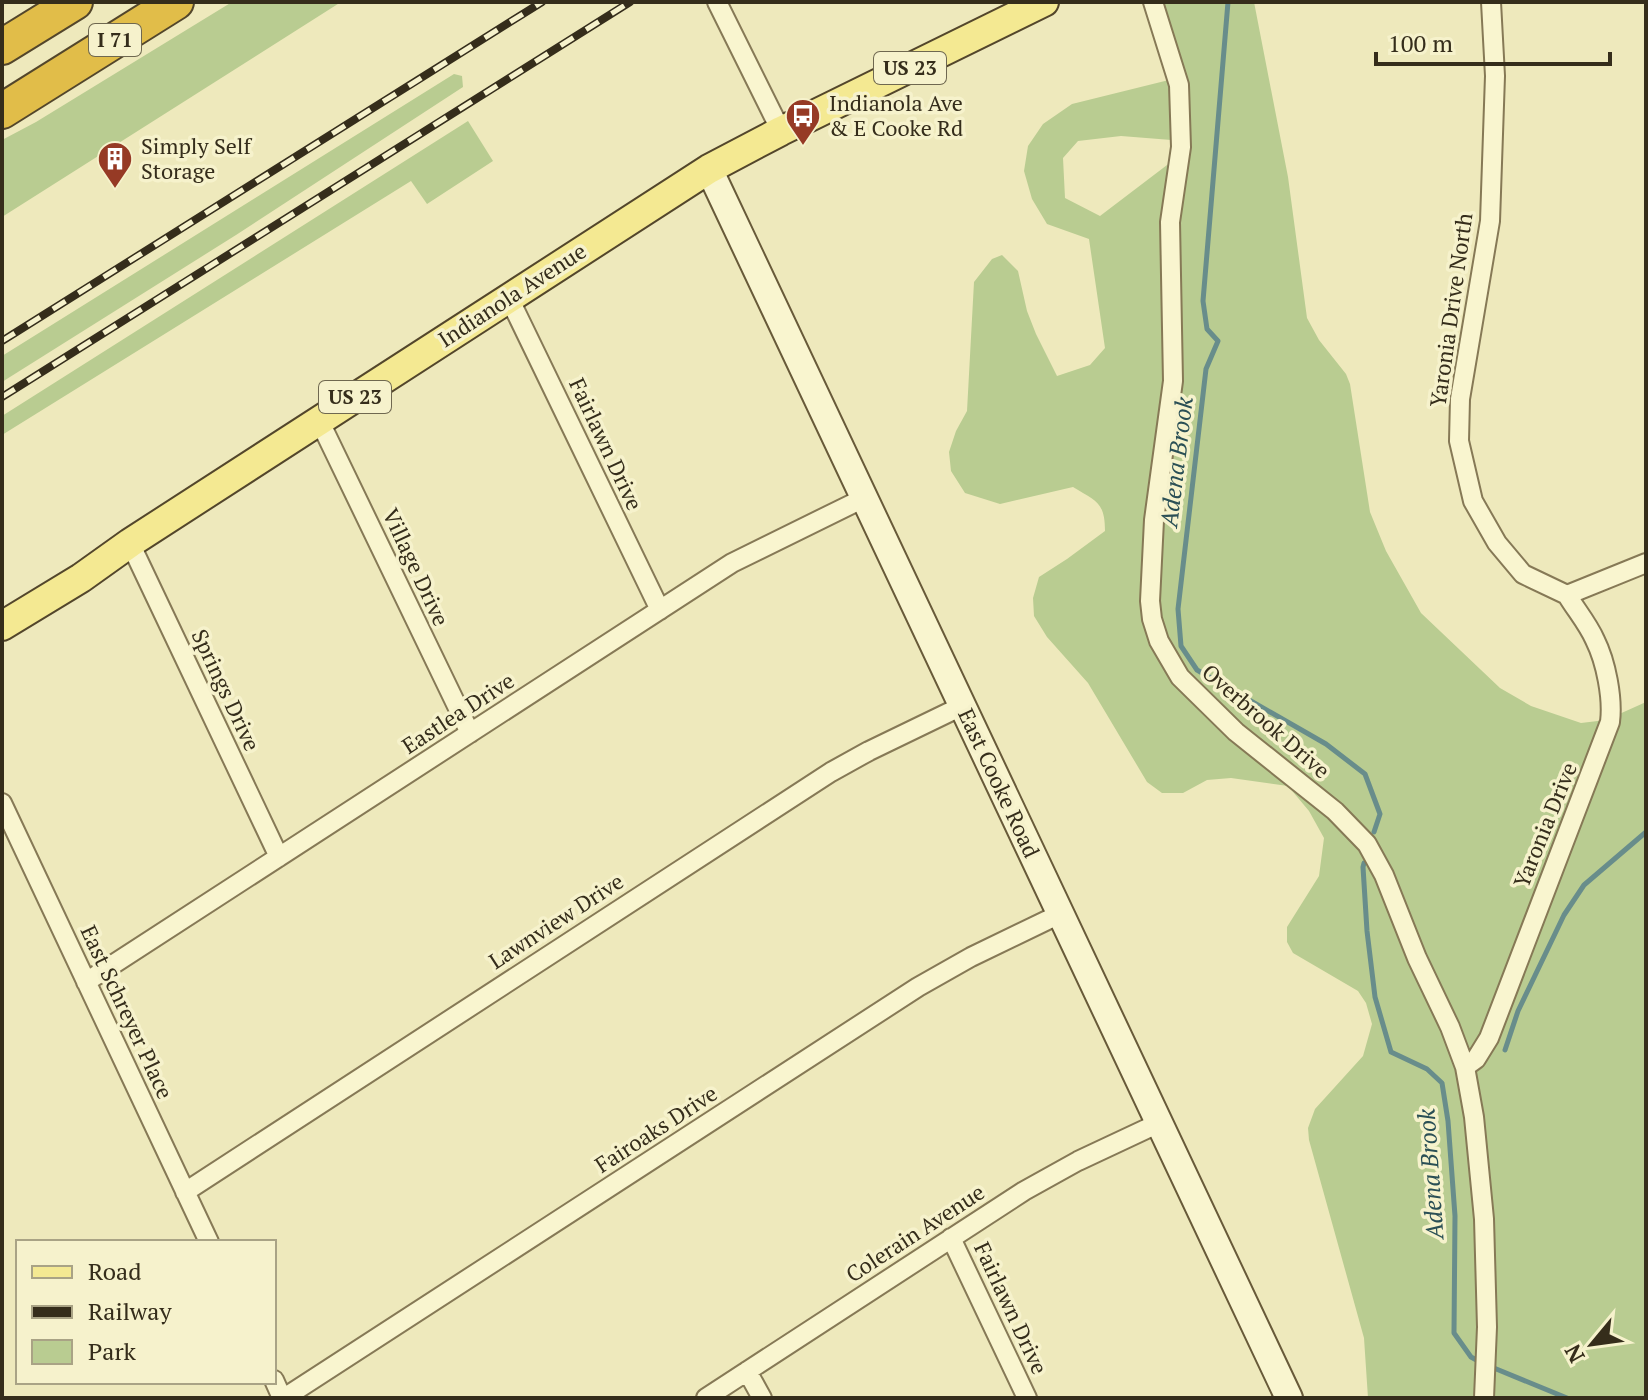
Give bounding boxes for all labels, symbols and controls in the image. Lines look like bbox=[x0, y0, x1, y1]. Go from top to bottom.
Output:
scale bar bbox=[1376, 16, 1610, 66]
road number: I 71 bbox=[89, 24, 141, 56]
text: 100 m bbox=[1388, 27, 1453, 59]
road number: US 23 bbox=[874, 52, 946, 84]
place label: Indianola Ave & E Cooke Rd bbox=[829, 88, 963, 142]
bus stop icon: Indianola Ave & E Cooke Rd bbox=[784, 97, 822, 147]
place label: Simply Self Storage bbox=[141, 131, 252, 185]
building icon: Simply Self Storage bbox=[96, 140, 134, 190]
street label: Yaronia Drive North bbox=[1423, 211, 1479, 409]
street label: Indianola Avenue bbox=[432, 236, 591, 353]
street label: Fairlawn Drive bbox=[563, 373, 650, 515]
road number: US 23 bbox=[319, 381, 391, 413]
water label: Adena Brook bbox=[1152, 394, 1200, 531]
street label: Village Drive bbox=[377, 503, 456, 630]
street label: Springs Drive bbox=[186, 624, 267, 755]
street label: Overbrook Drive bbox=[1196, 657, 1336, 784]
street label: Eastlea Drive bbox=[396, 666, 519, 760]
street label: East Cooke Road bbox=[952, 703, 1047, 862]
street label: Yaronia Drive bbox=[1506, 758, 1583, 892]
street label: Lawnview Drive bbox=[483, 866, 629, 975]
street label: East Schreyer Place bbox=[75, 920, 180, 1103]
street label: Fairoaks Drive bbox=[589, 1078, 722, 1179]
water label: Adena Brook bbox=[1409, 1107, 1451, 1243]
street label: Colerain Avenue bbox=[840, 1177, 990, 1288]
street label: Fairlawn Drive bbox=[968, 1237, 1055, 1379]
legend bbox=[16, 1240, 276, 1384]
text: Road bbox=[88, 1255, 142, 1287]
text: Railway bbox=[88, 1295, 172, 1327]
north arrow bbox=[1552, 1304, 1632, 1384]
text: Park bbox=[88, 1335, 137, 1367]
text: N bbox=[1557, 1339, 1591, 1368]

